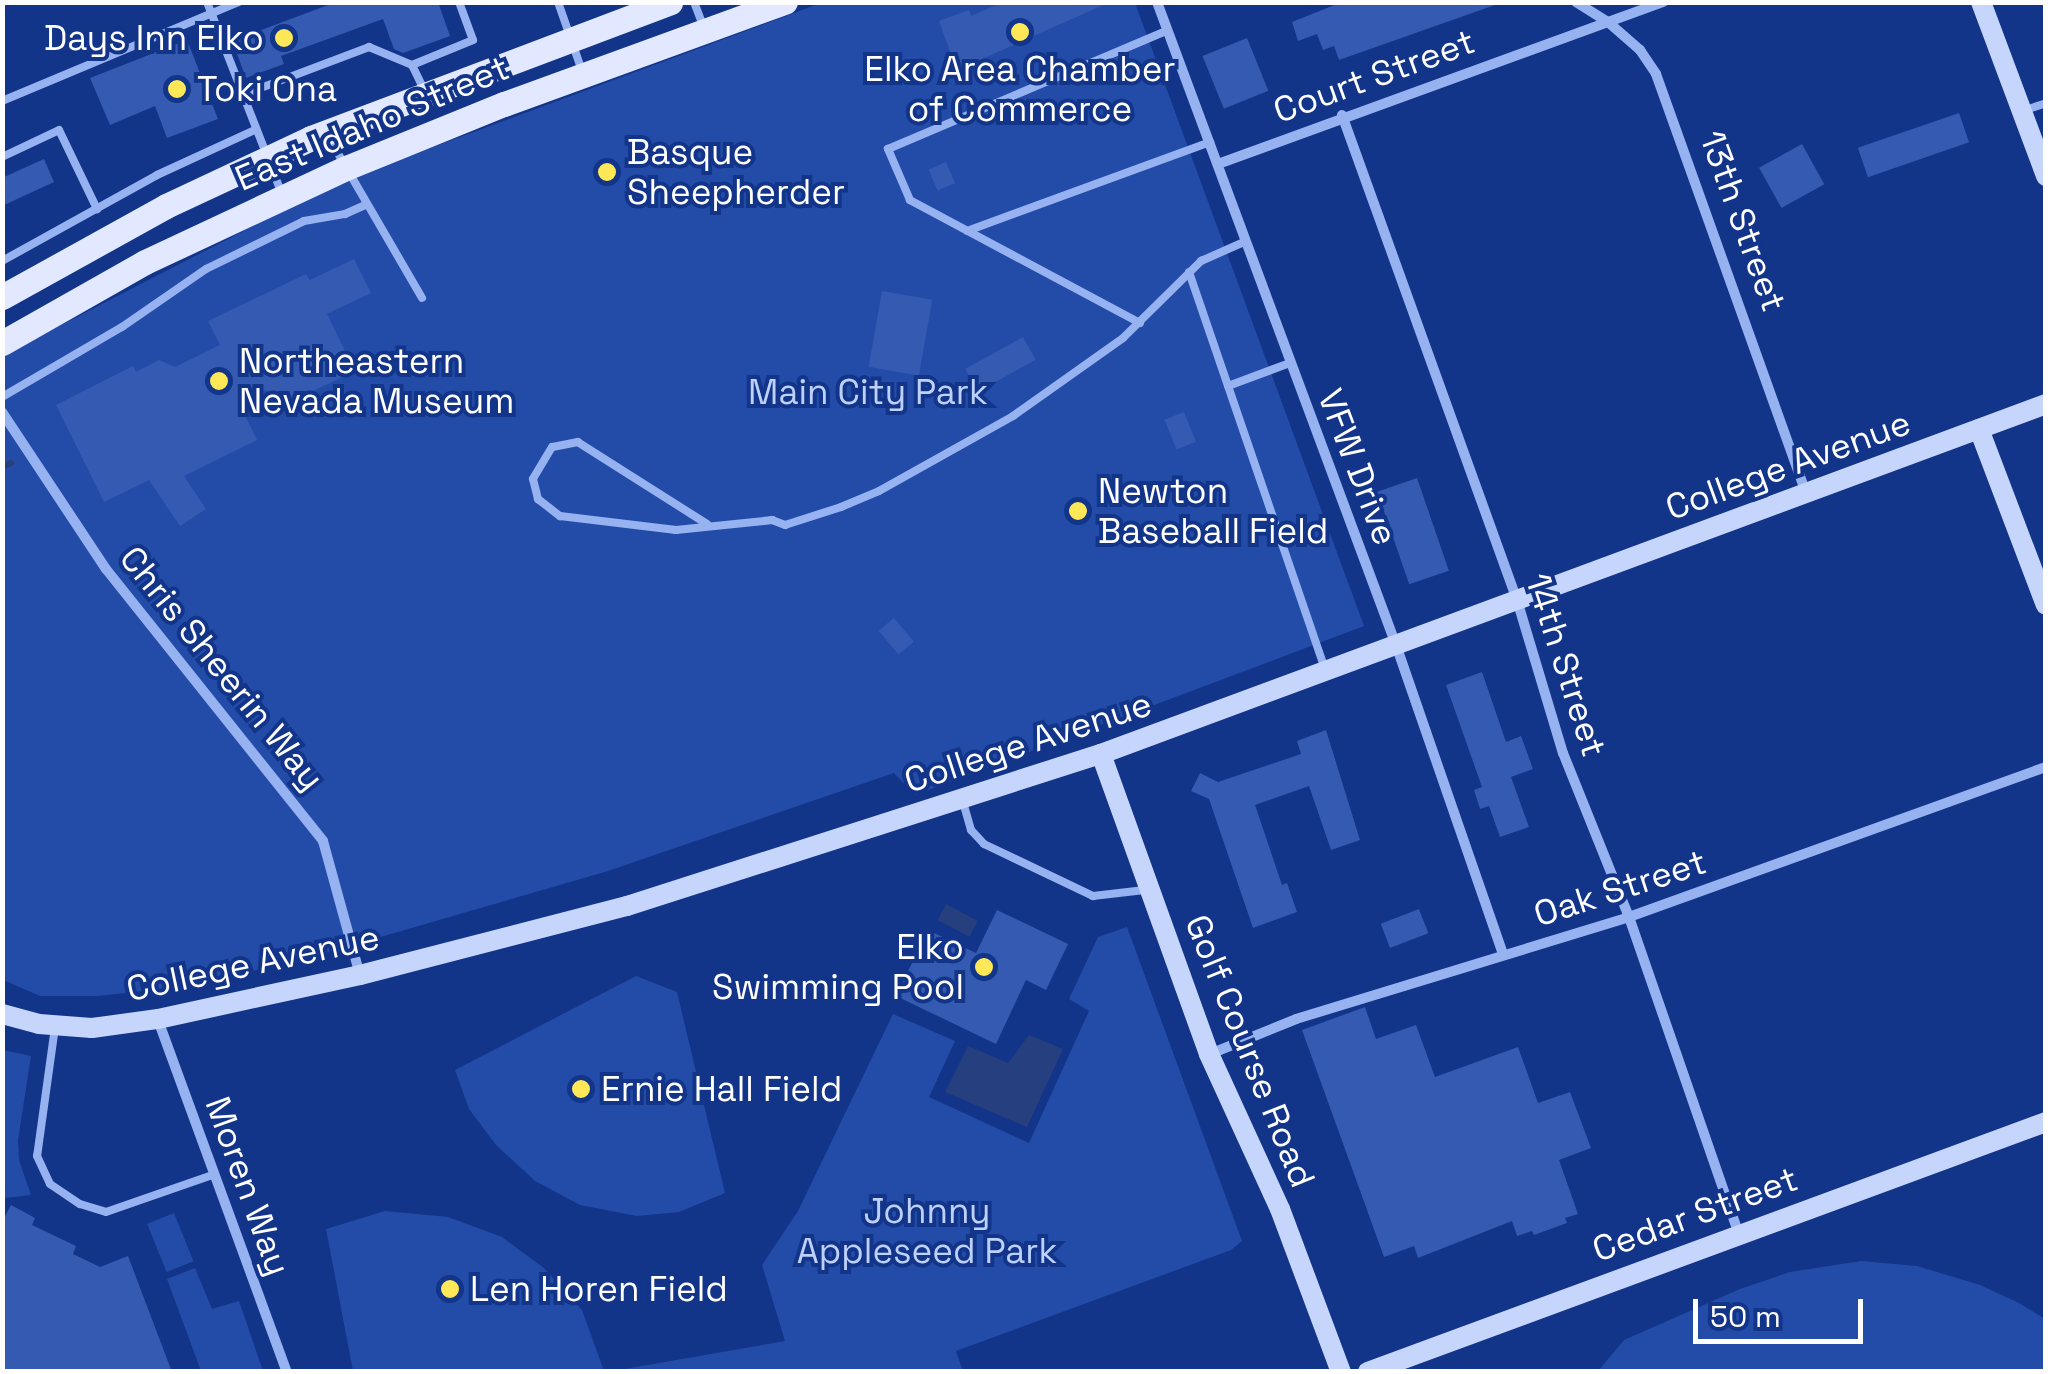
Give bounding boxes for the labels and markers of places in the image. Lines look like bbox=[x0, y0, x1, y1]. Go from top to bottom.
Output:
place label: Days Inn Elko bbox=[44, 17, 264, 59]
marker: Elko Area Chamber of Commerce bbox=[1009, 21, 1031, 43]
marker: Days Inn Elko bbox=[273, 27, 295, 49]
place label: Elko Area Chamber of Commerce bbox=[864, 48, 1176, 130]
place label: Toki Ona bbox=[197, 68, 337, 110]
marker: Toki Ona bbox=[166, 78, 188, 100]
place label: Basque Sheepherder bbox=[627, 131, 845, 213]
marker: Basque Sheepherder bbox=[596, 161, 618, 183]
place label: Northeastern Nevada Museum bbox=[239, 340, 514, 422]
marker: Northeastern Nevada Museum bbox=[208, 370, 230, 392]
place label: Newton Baseball Field bbox=[1098, 470, 1328, 552]
marker: Newton Baseball Field bbox=[1067, 500, 1089, 522]
place label: Elko Swimming Pool bbox=[712, 926, 964, 1008]
marker: Elko Swimming Pool bbox=[973, 956, 995, 978]
place label: Ernie Hall Field bbox=[601, 1068, 842, 1110]
marker: Ernie Hall Field bbox=[570, 1078, 592, 1100]
place label: Len Horen Field bbox=[470, 1268, 728, 1310]
marker: Len Horen Field bbox=[439, 1278, 461, 1300]

